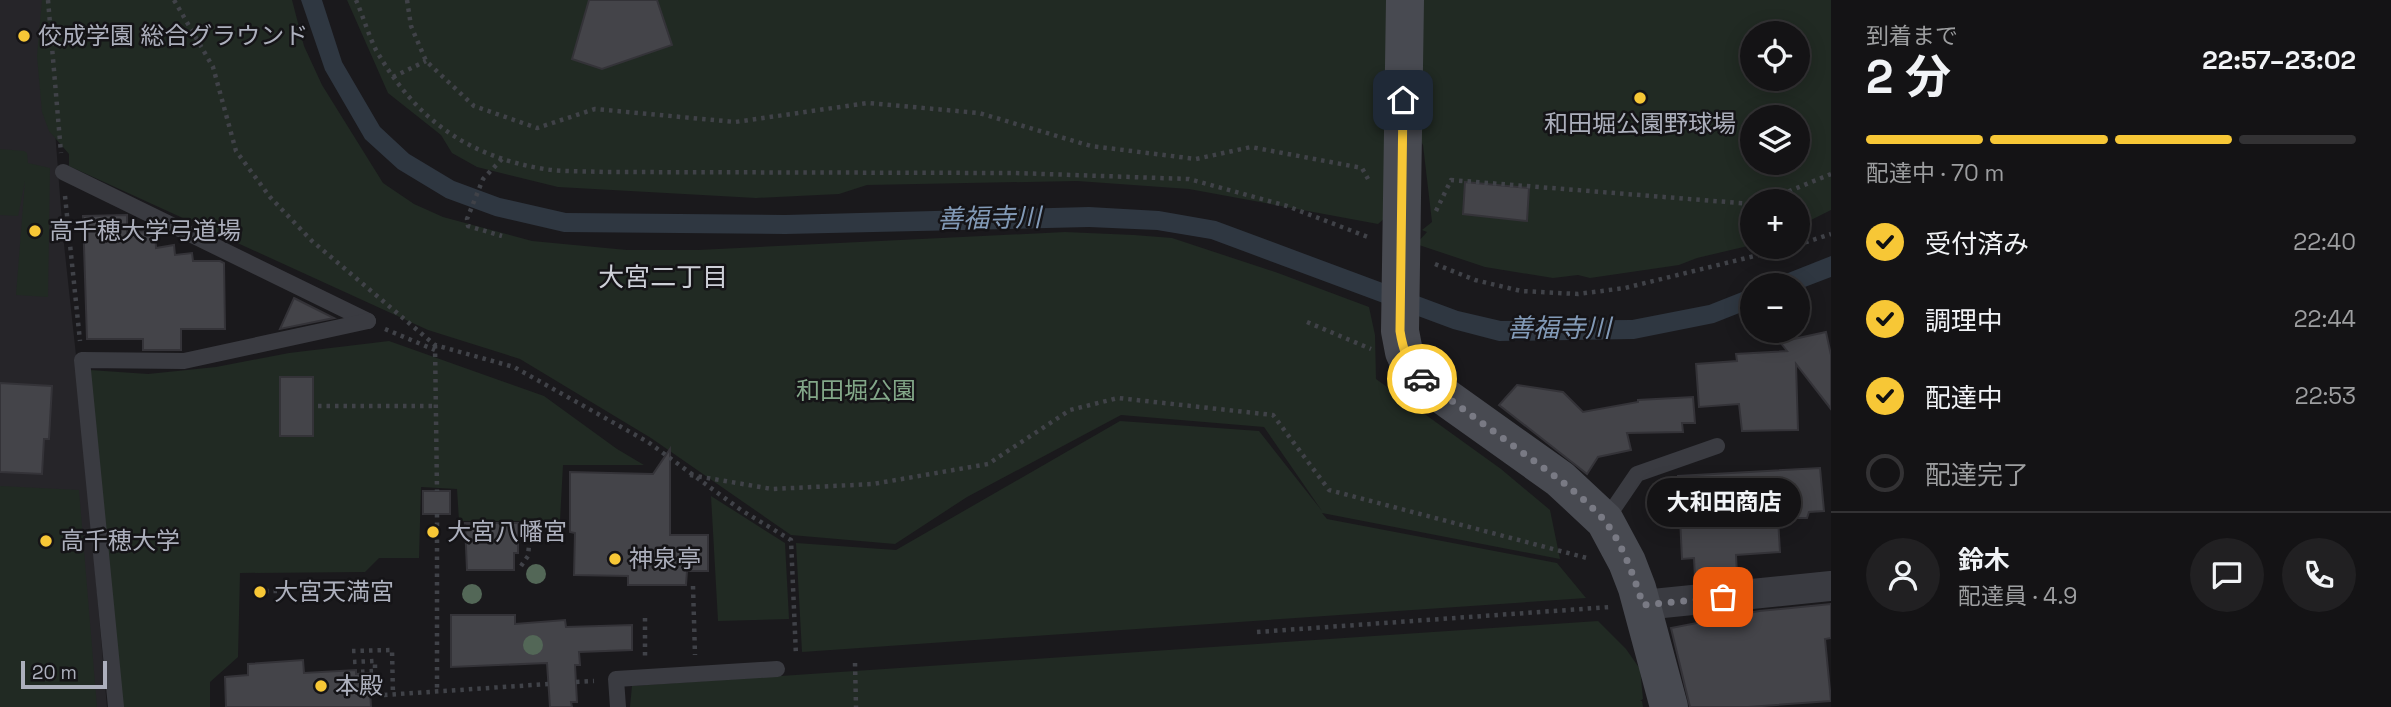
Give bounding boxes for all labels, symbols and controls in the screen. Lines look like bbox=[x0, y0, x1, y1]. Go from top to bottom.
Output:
place label: 佼成学園 総合グラウンド bbox=[38, 20, 308, 51]
map controls bbox=[1740, 21, 1810, 343]
button: locate bbox=[1740, 21, 1810, 91]
text: 到着まで bbox=[1866, 21, 1958, 51]
marker: 佼成学園 総合グラウンド bbox=[16, 28, 32, 44]
text: 22:57–23:02 bbox=[2202, 43, 2356, 77]
text: 2 分 bbox=[1866, 48, 1951, 106]
pin bbox=[1373, 70, 1433, 130]
icon: home bbox=[1384, 81, 1422, 119]
marker: 和田堀公園野球場 bbox=[1632, 90, 1648, 106]
button: layers bbox=[1740, 105, 1810, 175]
place label: 和田堀公園野球場 bbox=[1544, 108, 1736, 139]
text: 配達中 · 70 m bbox=[1866, 158, 2004, 188]
button: + bbox=[1740, 189, 1810, 259]
water label: 善福寺川 bbox=[937, 200, 1044, 236]
place label: 高千穂大学弓道場 bbox=[49, 215, 241, 246]
marker: 高千穂大学弓道場 bbox=[27, 223, 43, 239]
icon: check bbox=[1866, 223, 1904, 261]
text: 受付済み bbox=[1925, 227, 2029, 261]
text: 22:40 bbox=[2293, 227, 2356, 257]
district label: 大宮二丁目 bbox=[598, 260, 728, 294]
button: − bbox=[1740, 273, 1810, 343]
icon: check bbox=[1866, 300, 1904, 338]
text: 調理中 bbox=[1925, 304, 2003, 338]
text: 22:44 bbox=[2294, 304, 2356, 334]
water label: 善福寺川 bbox=[1507, 311, 1614, 345]
courier bbox=[1387, 344, 1457, 414]
icon: car bbox=[1403, 360, 1441, 398]
park label: 和田堀公園 bbox=[796, 375, 916, 406]
icon: check bbox=[1866, 377, 1904, 415]
text: 配達中 bbox=[1925, 381, 2003, 415]
text: 22:53 bbox=[2295, 381, 2356, 411]
text: 配達完了 bbox=[1925, 458, 2029, 492]
callout: 大和田商店 bbox=[1646, 478, 1800, 527]
text: 大和田商店 bbox=[1667, 487, 1782, 517]
place label: 大宮八幡宮 bbox=[447, 516, 567, 547]
marker: 大宮八幡宮 bbox=[425, 524, 441, 540]
place label: 高千穂大学 bbox=[60, 525, 180, 556]
marker: 高千穂大学 bbox=[38, 533, 54, 549]
button: person bbox=[1866, 538, 1940, 612]
button: chat bbox=[2190, 538, 2264, 612]
button: phone bbox=[2282, 538, 2356, 612]
place label: 神泉亭 bbox=[629, 543, 701, 574]
text: 鈴木 bbox=[1958, 543, 2010, 577]
marker: 神泉亭 bbox=[607, 551, 623, 567]
pin bbox=[1693, 567, 1753, 627]
place label: 大宮天満宮 bbox=[274, 576, 394, 607]
icon: bag bbox=[1704, 578, 1742, 616]
text: 配達員 · 4.9 bbox=[1958, 581, 2077, 611]
marker: 大宮天満宮 bbox=[252, 584, 268, 600]
scale bar bbox=[21, 658, 107, 690]
text: 20 m bbox=[32, 660, 77, 685]
place label: 本殿 bbox=[335, 670, 383, 701]
marker: 本殿 bbox=[313, 678, 329, 694]

